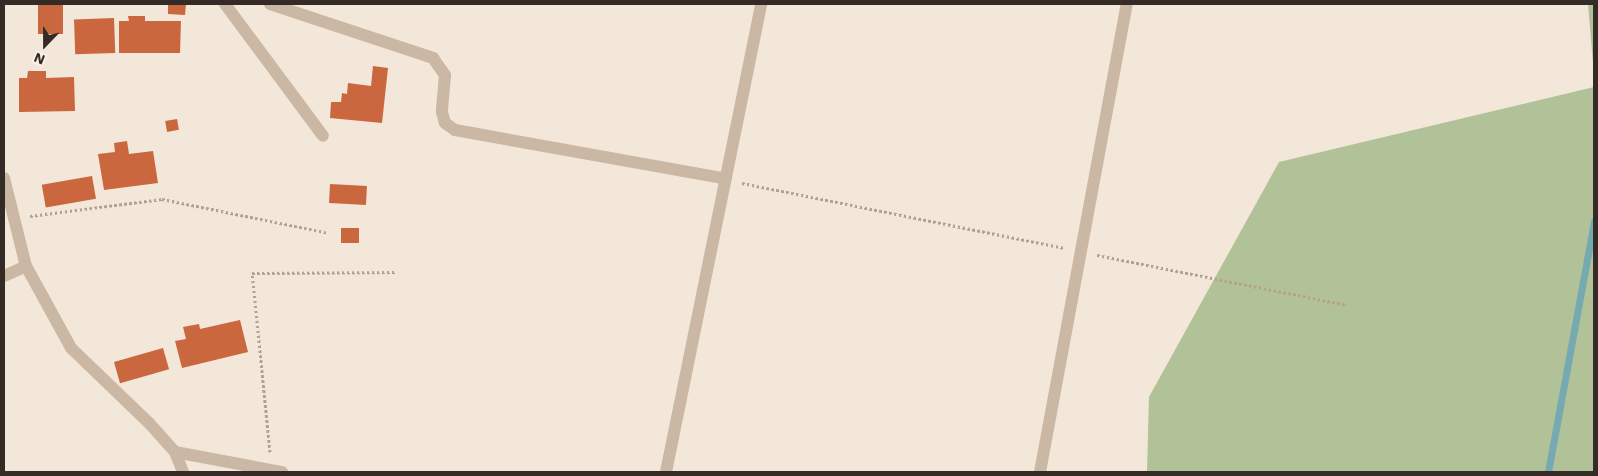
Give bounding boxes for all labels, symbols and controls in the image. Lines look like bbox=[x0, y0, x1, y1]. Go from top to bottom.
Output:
north arrow bbox=[20, 20, 70, 70]
text: N bbox=[32, 50, 47, 68]

